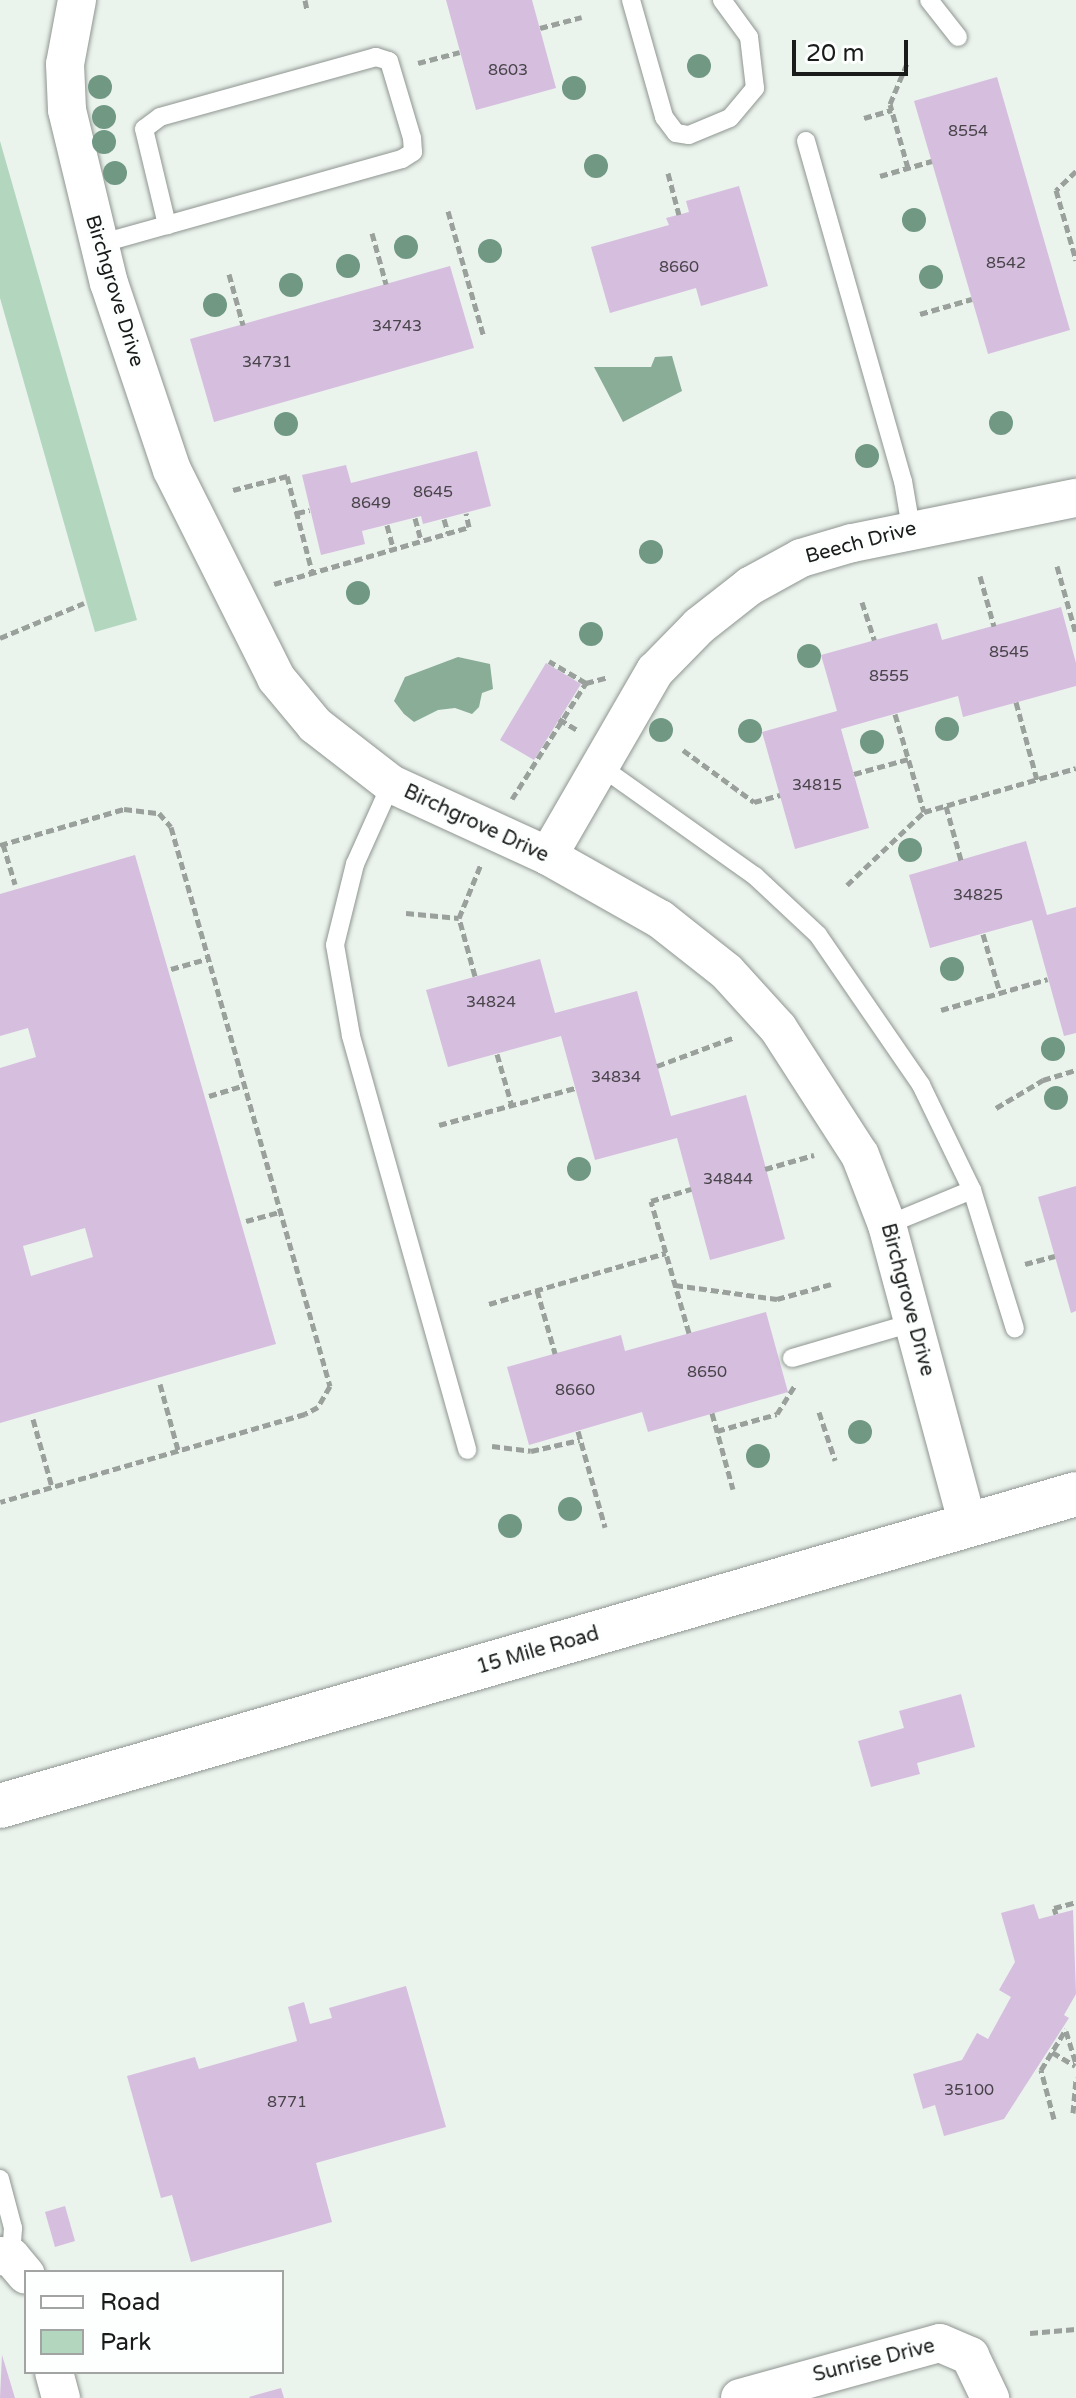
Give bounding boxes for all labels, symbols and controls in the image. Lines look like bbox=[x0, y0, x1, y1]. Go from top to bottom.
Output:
scale bar bbox=[796, 24, 912, 74]
text: 20 m bbox=[806, 39, 864, 68]
house number: 8603 bbox=[488, 60, 528, 80]
house number: 8554 bbox=[948, 121, 988, 141]
street label: Birchgrove Drive bbox=[80, 212, 148, 370]
house number: 8542 bbox=[986, 253, 1026, 273]
house number: 8660 bbox=[659, 257, 699, 277]
house number: 34743 bbox=[372, 316, 422, 336]
house number: 34731 bbox=[242, 352, 292, 372]
house number: 8645 bbox=[413, 482, 453, 502]
house number: 8649 bbox=[351, 493, 391, 513]
street label: Beech Drive bbox=[803, 517, 919, 569]
house number: 8545 bbox=[989, 642, 1029, 662]
house number: 8555 bbox=[869, 666, 909, 686]
house number: 34815 bbox=[792, 775, 842, 795]
street label: Birchgrove Drive bbox=[400, 780, 552, 868]
house number: 34825 bbox=[953, 885, 1003, 905]
house number: 34824 bbox=[466, 992, 516, 1012]
house number: 34834 bbox=[591, 1067, 641, 1087]
house number: 34844 bbox=[703, 1169, 753, 1189]
street label: Birchgrove Drive bbox=[875, 1221, 939, 1379]
house number: 8650 bbox=[687, 1362, 727, 1382]
house number: 8660 bbox=[555, 1380, 595, 1400]
street label: 15 Mile Road bbox=[474, 1622, 602, 1680]
house number: 35100 bbox=[944, 2080, 994, 2100]
house number: 8771 bbox=[267, 2092, 307, 2112]
legend bbox=[24, 2270, 284, 2374]
text: Road bbox=[100, 2288, 160, 2317]
text: Park bbox=[100, 2328, 151, 2357]
street label: Sunrise Drive bbox=[811, 2334, 937, 2388]

